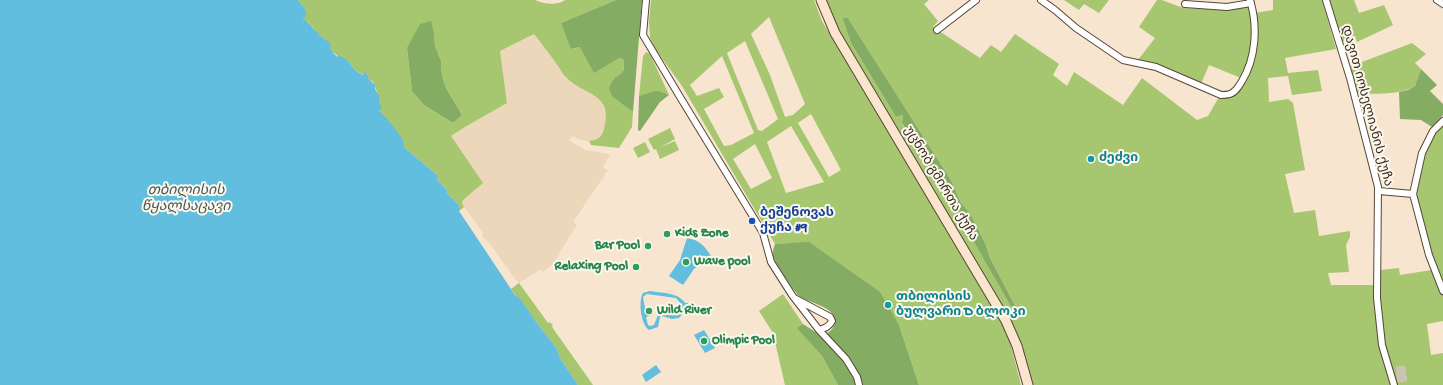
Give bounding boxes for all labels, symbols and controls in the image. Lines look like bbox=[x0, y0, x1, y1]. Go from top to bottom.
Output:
street label: დავით იოსელიანის ქუჩა bbox=[1337, 24, 1395, 188]
street label: უცნობ გმირთა ქუჩა bbox=[900, 124, 980, 244]
place label: ძეძვი bbox=[1099, 151, 1138, 167]
marker: ძეძვი bbox=[1086, 154, 1096, 164]
water label: თბილისის წყალსაცავი bbox=[142, 184, 230, 216]
place label: ბეშენოვას ქუჩა #9 bbox=[760, 206, 834, 237]
marker: ბეშენოვას ქუჩა #9 bbox=[747, 216, 757, 226]
place label: Kids Zone bbox=[675, 226, 729, 242]
marker: Kids Zone bbox=[662, 229, 672, 239]
place label: Bar Pool bbox=[595, 238, 640, 254]
marker: Bar Pool bbox=[643, 241, 653, 251]
place label: Wave pool bbox=[694, 254, 751, 270]
marker: Wave pool bbox=[681, 257, 691, 267]
place label: Relaxing Pool bbox=[555, 259, 628, 275]
marker: Relaxing Pool bbox=[631, 262, 641, 272]
place label: თბილისის ბულვარი D ბლოკი bbox=[896, 290, 1026, 321]
marker: თბილისის ბულვარი D ბლოკი bbox=[883, 300, 893, 310]
place label: Wild River bbox=[657, 303, 711, 319]
marker: Wild River bbox=[644, 306, 654, 316]
place label: Olimpic Pool bbox=[712, 333, 775, 349]
marker: Olimpic Pool bbox=[699, 336, 709, 346]

